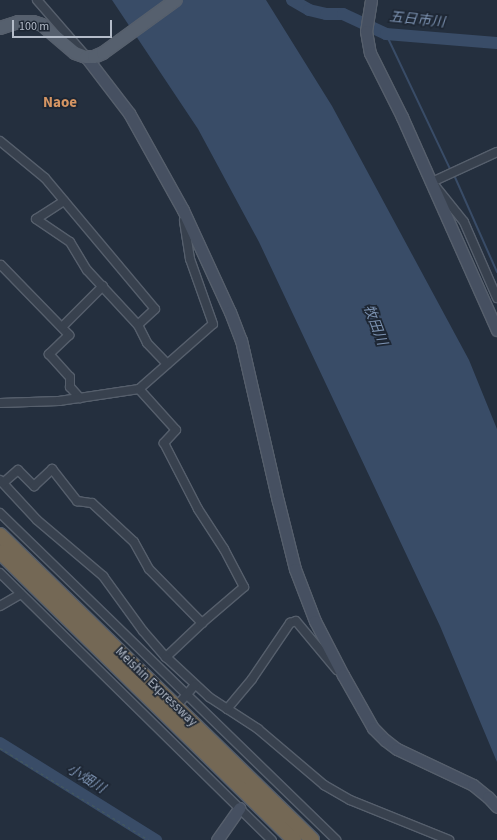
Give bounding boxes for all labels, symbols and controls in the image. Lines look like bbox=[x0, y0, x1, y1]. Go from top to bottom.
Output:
water label: 五日市川 bbox=[388, 9, 446, 31]
scale bar bbox=[14, 12, 114, 38]
text: 100 m bbox=[19, 18, 49, 35]
district label: Naoe bbox=[43, 94, 77, 112]
water label: 牧田川 bbox=[360, 302, 390, 348]
street label: Meishin Expressway bbox=[112, 644, 200, 730]
water label: 小畑川 bbox=[64, 761, 108, 797]

